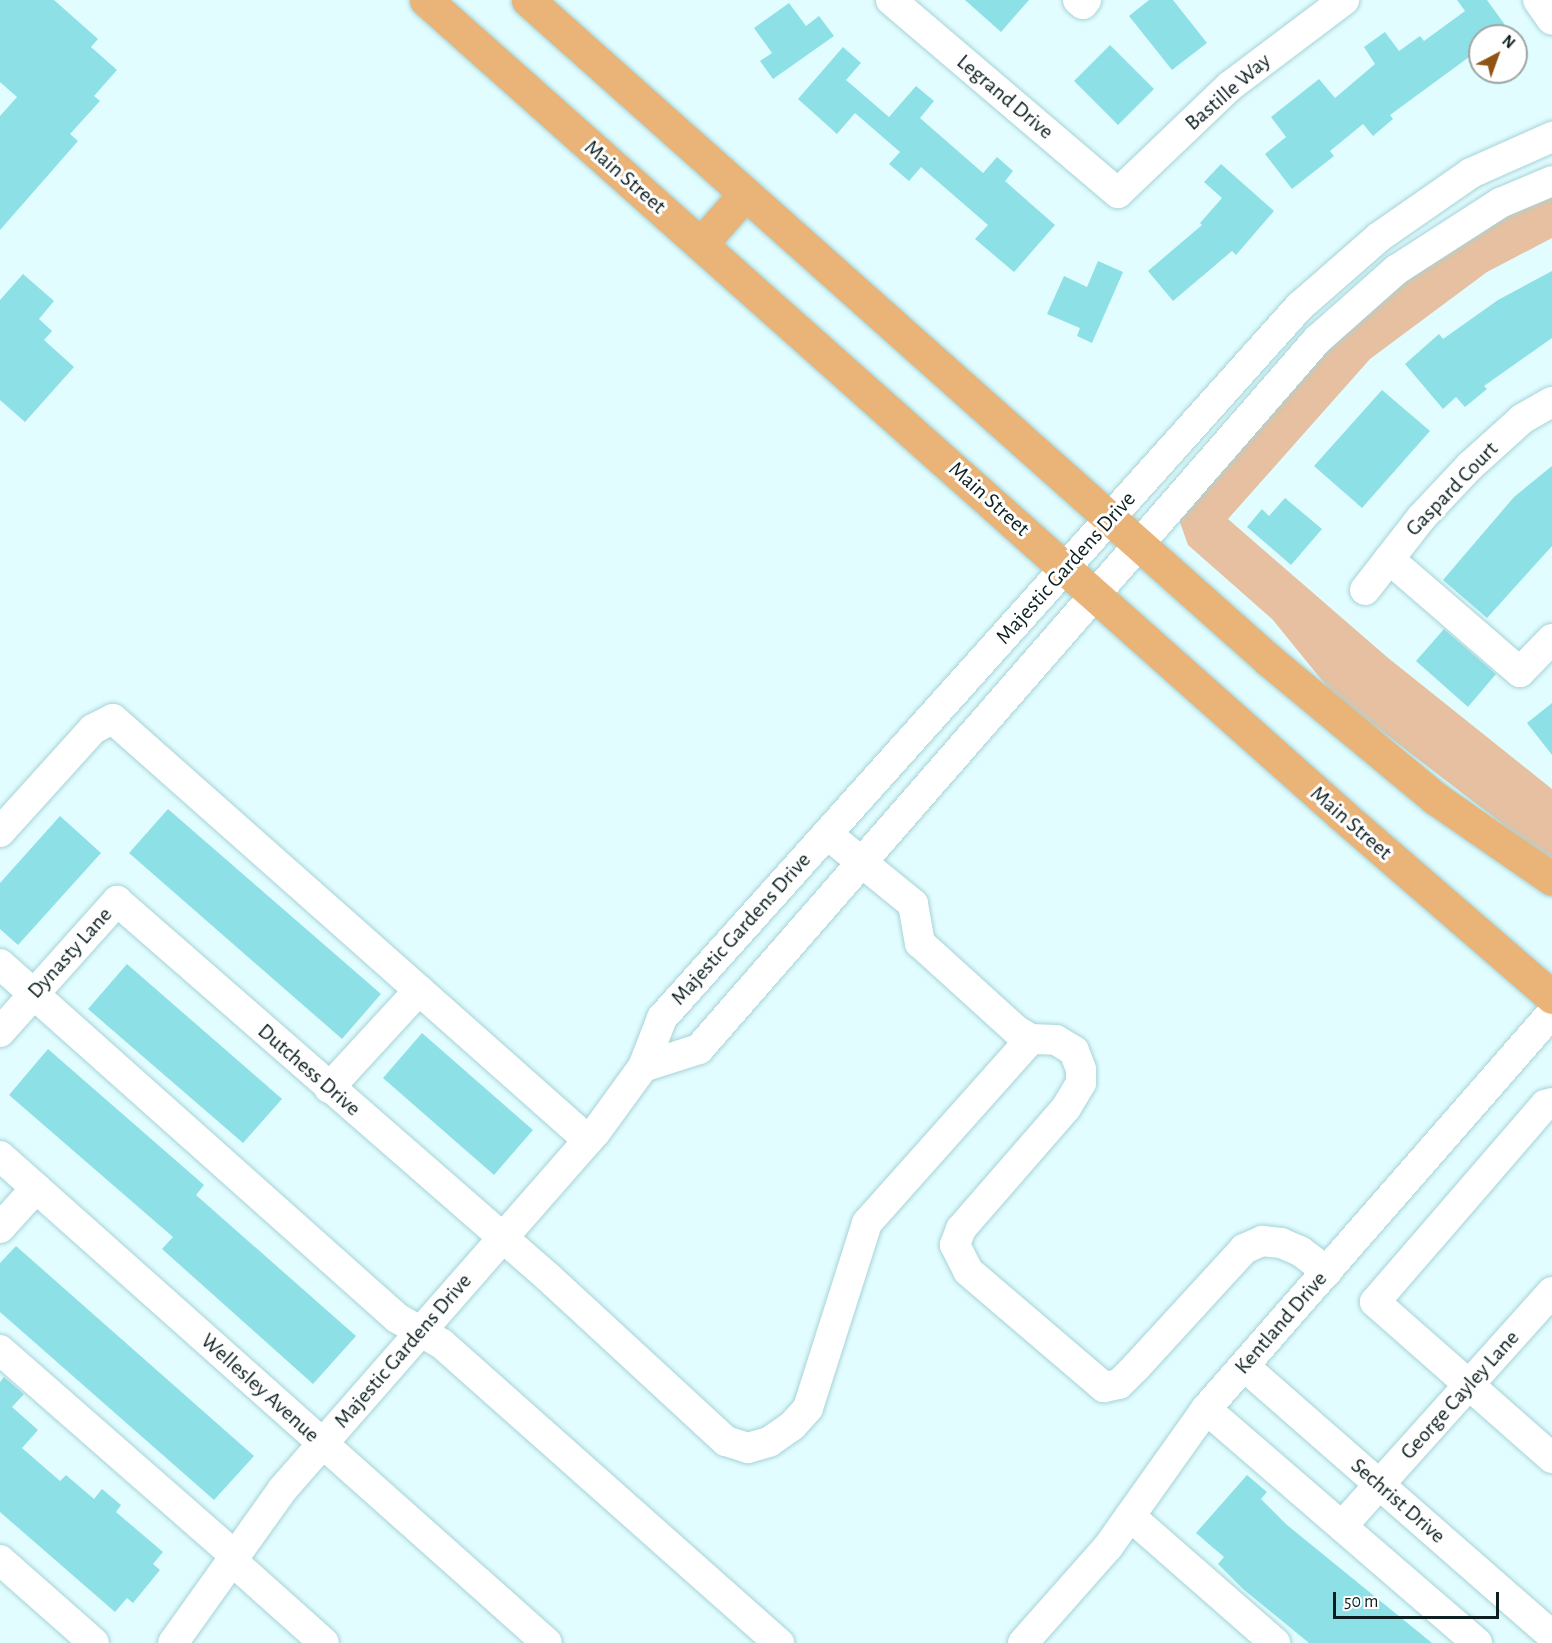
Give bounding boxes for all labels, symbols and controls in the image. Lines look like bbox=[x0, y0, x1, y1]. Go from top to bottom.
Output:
north arrow bbox=[1468, 24, 1528, 84]
text: N bbox=[1499, 32, 1518, 52]
street label: Bastille Way bbox=[1180, 48, 1276, 136]
street label: Legrand Drive bbox=[951, 49, 1059, 145]
street label: Main Street bbox=[579, 134, 671, 220]
street label: Gaspard Court bbox=[1400, 436, 1504, 542]
street label: Main Street bbox=[943, 456, 1035, 542]
street label: Majestic Gardens Drive bbox=[991, 486, 1141, 650]
street label: Main Street bbox=[1305, 780, 1397, 866]
street label: Majestic Gardens Drive bbox=[666, 847, 816, 1011]
street label: Dynasty Lane bbox=[22, 902, 118, 1004]
street label: Dutchess Drive bbox=[252, 1018, 366, 1122]
street label: Kentland Drive bbox=[1229, 1266, 1333, 1380]
street label: Majestic Gardens Drive bbox=[329, 1268, 477, 1434]
street label: George Cayley Lane bbox=[1395, 1325, 1525, 1465]
street label: Wellesley Avenue bbox=[195, 1328, 325, 1448]
street label: Sechrist Drive bbox=[1345, 1453, 1451, 1549]
scale bar bbox=[1336, 1580, 1502, 1618]
text: 50 m bbox=[1344, 1593, 1378, 1611]

